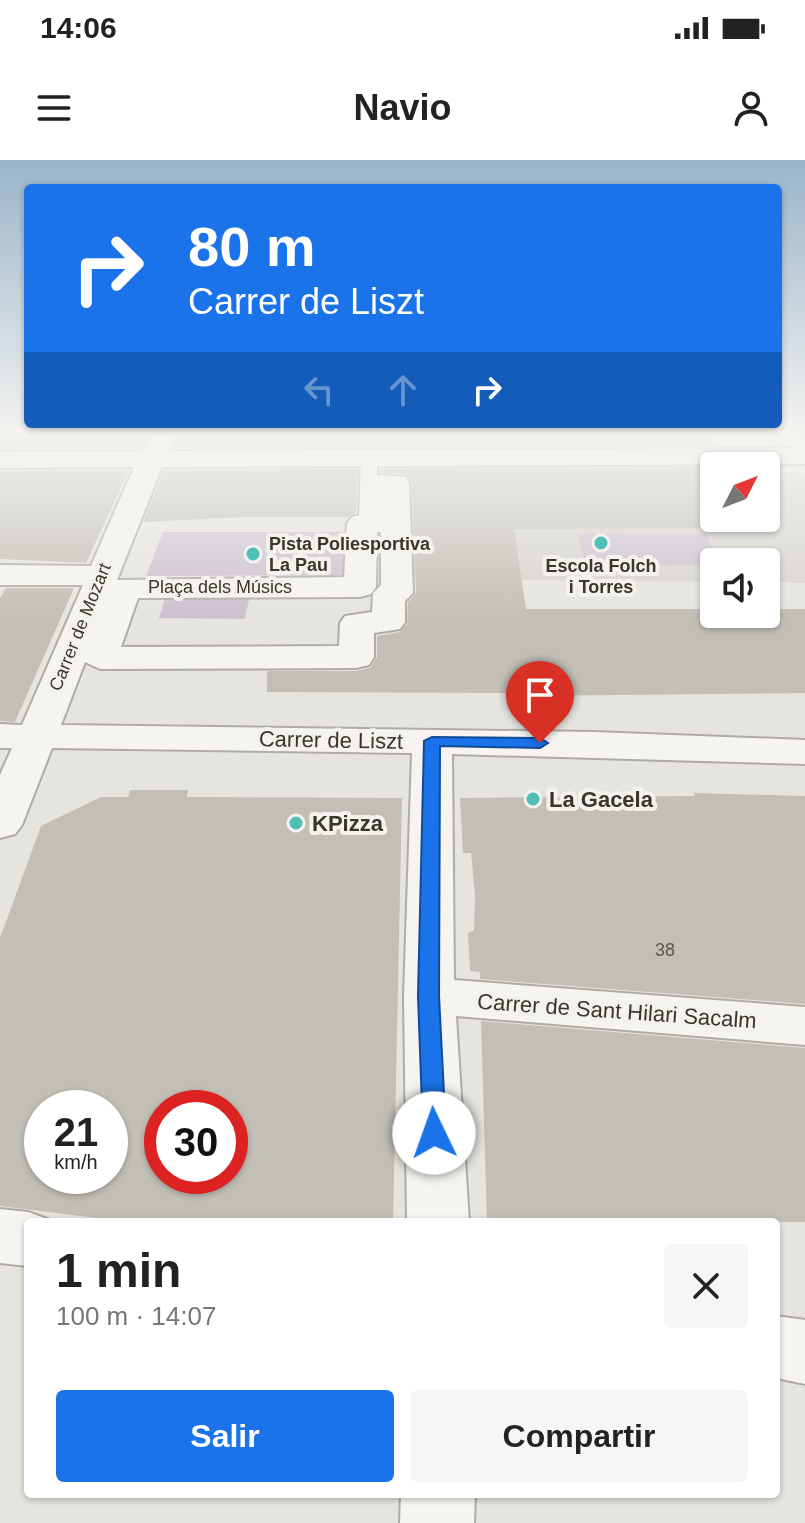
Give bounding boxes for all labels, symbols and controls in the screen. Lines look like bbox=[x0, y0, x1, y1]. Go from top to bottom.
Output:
text: 14:06 bbox=[40, 11, 117, 44]
icon: menu bbox=[32, 86, 76, 130]
icon: person bbox=[729, 86, 773, 130]
text: Navio bbox=[353, 87, 452, 128]
text: 80 m bbox=[188, 215, 316, 278]
icon: right bbox=[56, 216, 160, 320]
text: Carrer de Liszt bbox=[188, 281, 424, 322]
icon: left bbox=[297, 368, 341, 412]
icon: ahead bbox=[381, 368, 425, 412]
icon: right bbox=[465, 368, 509, 412]
north arrow bbox=[700, 452, 780, 532]
map controls bbox=[700, 452, 780, 628]
place label: Pista Poliesportiva La Pau bbox=[269, 534, 431, 575]
marker: Escola Folch i Torres bbox=[592, 534, 610, 552]
marker: Pista Poliesportiva La Pau bbox=[244, 545, 262, 563]
button: sound bbox=[700, 548, 780, 628]
place label: Escola Folch i Torres bbox=[545, 556, 657, 597]
street label: Carrer de Mozart bbox=[45, 560, 115, 694]
street label: Plaça dels Músics bbox=[148, 577, 292, 597]
pin bbox=[506, 661, 574, 743]
icon: arrive bbox=[518, 673, 562, 717]
street label: Carrer de Liszt bbox=[259, 726, 403, 754]
place label: La Gacela bbox=[549, 787, 654, 812]
marker: La Gacela bbox=[524, 790, 542, 808]
place label: KPizza bbox=[312, 811, 384, 836]
marker: KPizza bbox=[287, 814, 305, 832]
house number: 38 bbox=[655, 940, 675, 960]
street label: Carrer de Sant Hilari Sacalm bbox=[476, 989, 758, 1033]
speed limit sign: 30 bbox=[144, 1090, 248, 1194]
position arrow bbox=[392, 1091, 476, 1175]
text: 21 bbox=[54, 1110, 98, 1154]
text: km/h bbox=[54, 1151, 98, 1173]
text: 1 min bbox=[56, 1244, 181, 1297]
button: close bbox=[664, 1244, 748, 1328]
text: 100 m · 14:07 bbox=[56, 1301, 216, 1331]
button: Salir bbox=[56, 1390, 394, 1482]
button: Compartir bbox=[410, 1390, 748, 1482]

